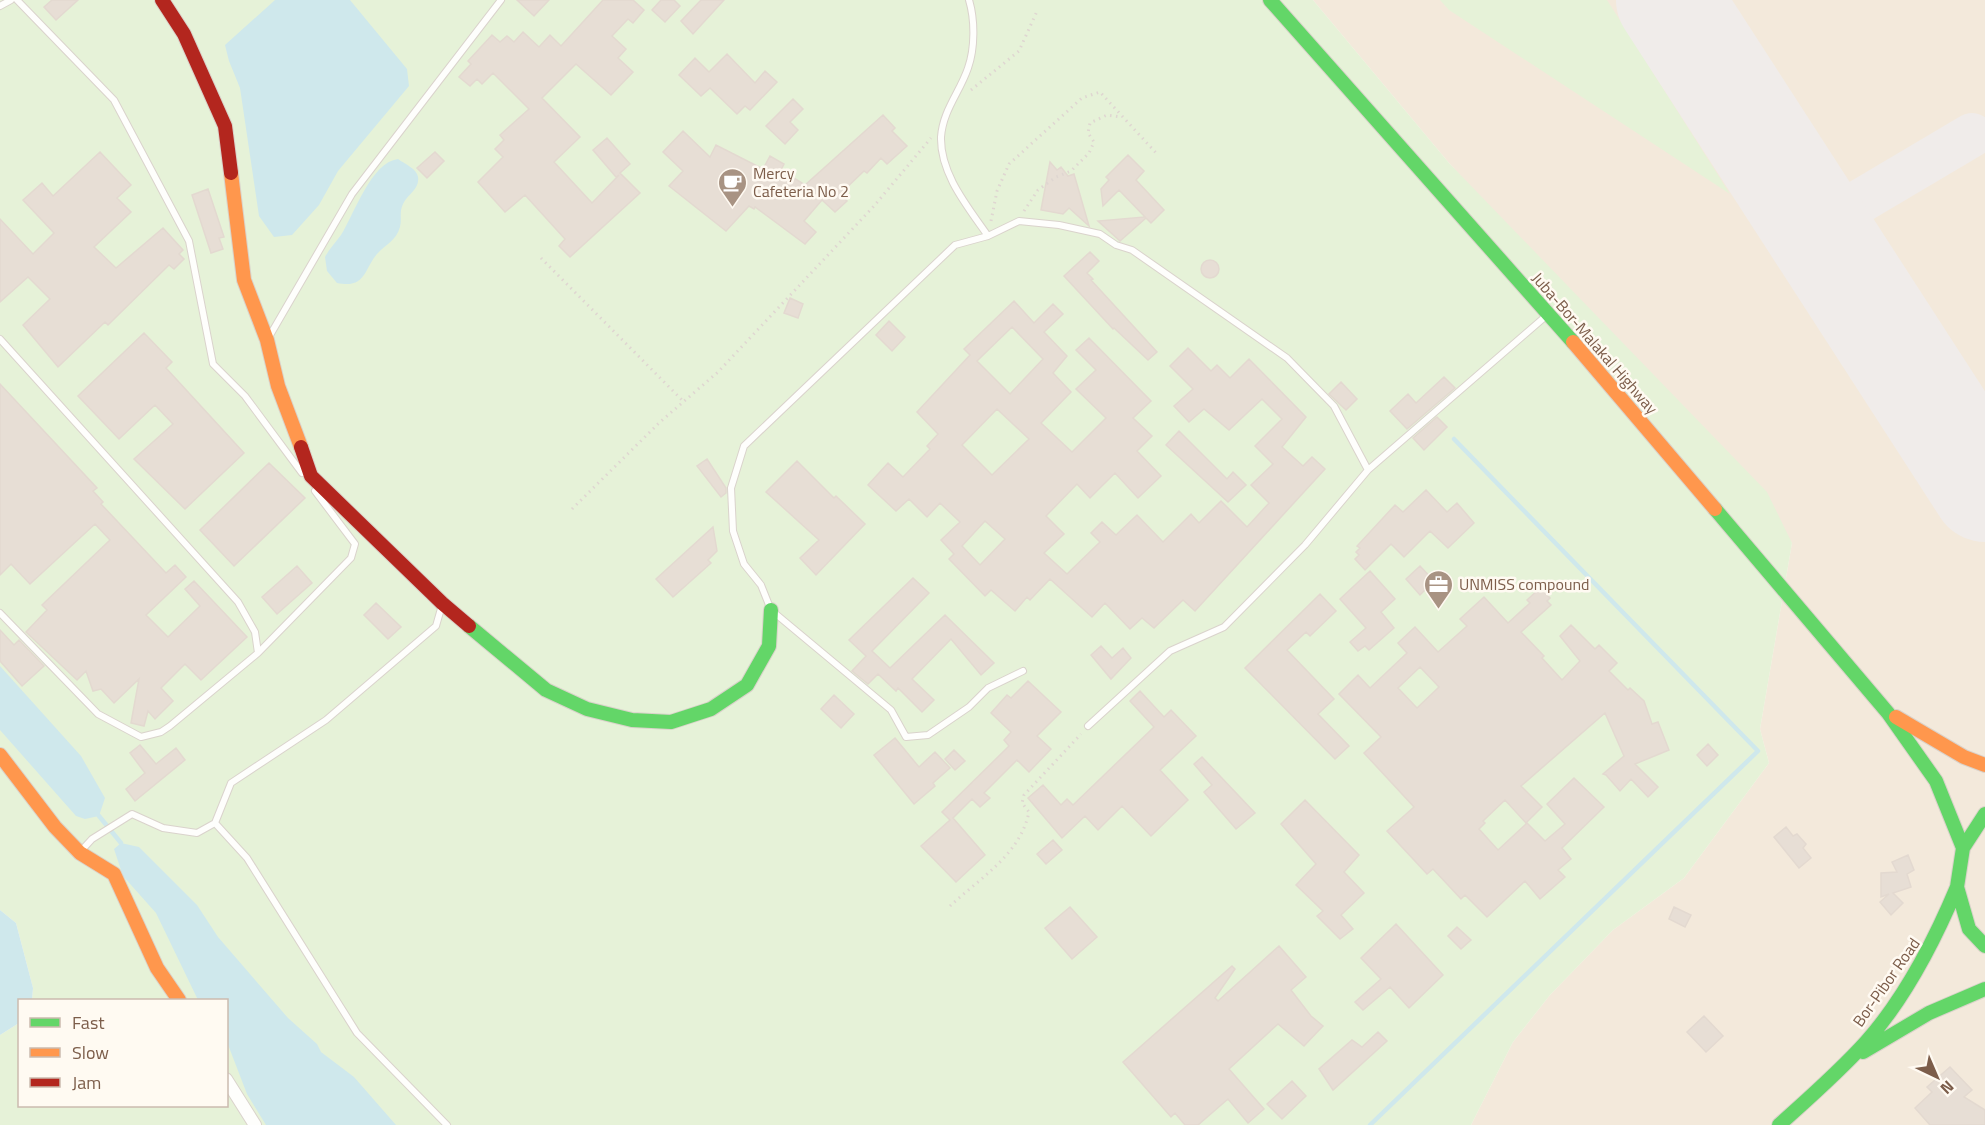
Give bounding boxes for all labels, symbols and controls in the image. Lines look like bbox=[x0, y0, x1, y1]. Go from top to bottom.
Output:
place label: Mercy Cafeteria No 2 bbox=[753, 161, 849, 203]
cafe icon: Mercy Cafeteria No 2 bbox=[716, 166, 748, 208]
street label: Juba-Bor-Malakal Highway bbox=[1526, 267, 1664, 420]
office icon: UNMISS compound bbox=[1422, 568, 1454, 610]
place label: UNMISS compound bbox=[1459, 572, 1590, 596]
street label: Bor-Pibor Road bbox=[1846, 933, 1926, 1031]
legend bbox=[18, 999, 228, 1107]
text: Fast bbox=[72, 1009, 105, 1036]
text: Slow bbox=[72, 1039, 109, 1066]
north arrow bbox=[1907, 1047, 1967, 1107]
text: Jam bbox=[72, 1069, 101, 1096]
text: N bbox=[1935, 1075, 1960, 1100]

